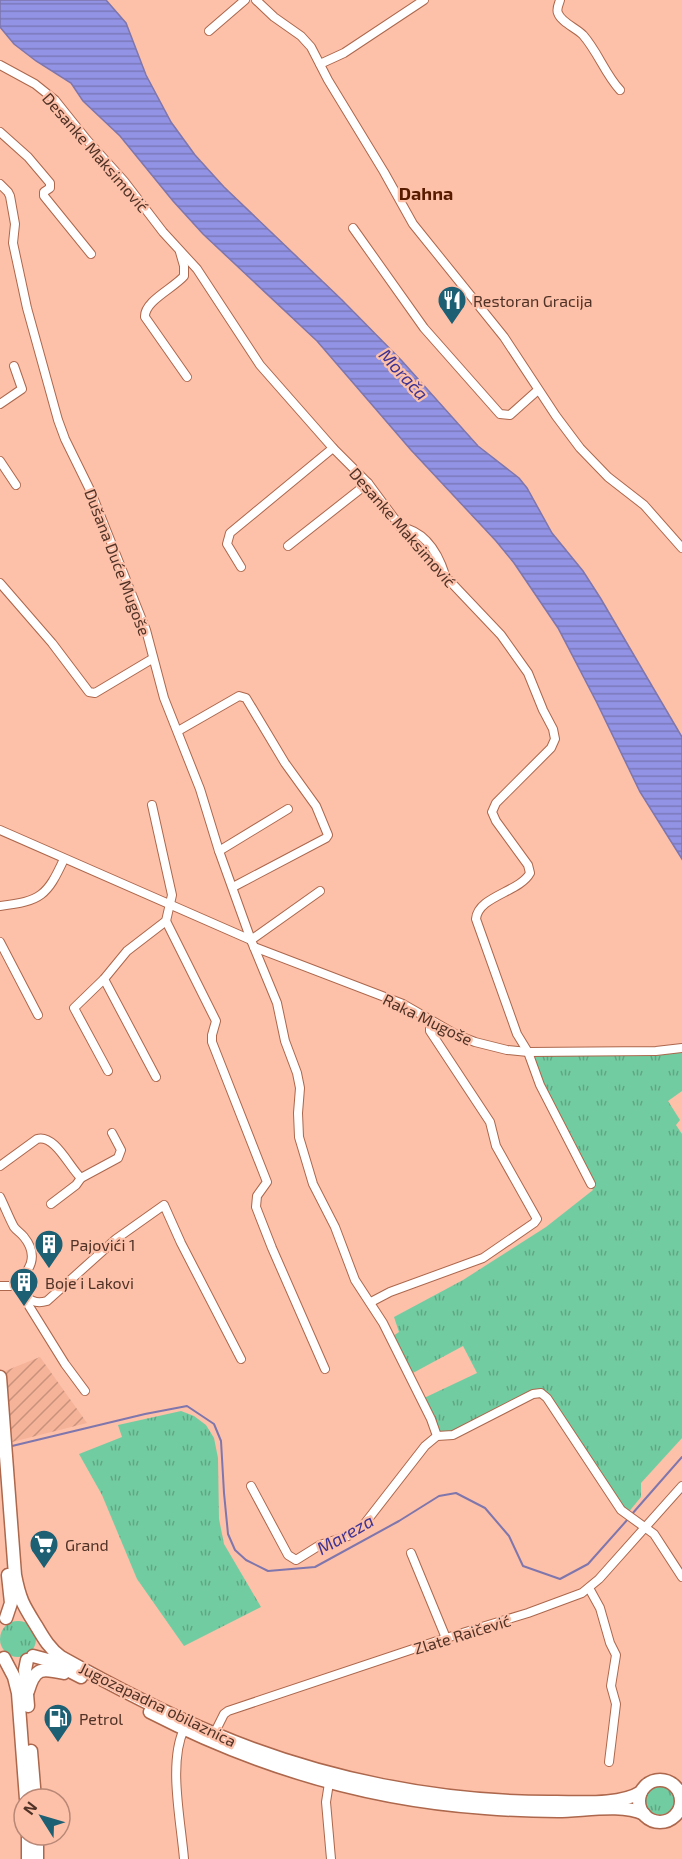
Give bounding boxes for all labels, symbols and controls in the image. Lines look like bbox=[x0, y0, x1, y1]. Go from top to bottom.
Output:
street label: Desanke Maksimović bbox=[39, 88, 153, 216]
district label: Dahna bbox=[399, 182, 453, 204]
restaurant icon: Restoran Gracija bbox=[436, 284, 468, 326]
place label: Restoran Gracija bbox=[473, 291, 593, 311]
water label: Morača bbox=[375, 344, 433, 404]
street label: Desanke Maksimović bbox=[346, 463, 460, 591]
street label: Dušana Duće Mugoše bbox=[81, 486, 155, 638]
street label: Raka Mugoše bbox=[380, 989, 476, 1049]
building icon: Pajovići 1 bbox=[33, 1228, 65, 1270]
place label: Pajovići 1 bbox=[70, 1235, 135, 1255]
building icon: Boje i Lakovi bbox=[8, 1266, 40, 1308]
place label: Boje i Lakovi bbox=[45, 1273, 134, 1293]
water label: Mareza bbox=[313, 1509, 377, 1559]
supermarket icon: Grand bbox=[28, 1528, 60, 1570]
place label: Grand bbox=[65, 1535, 109, 1554]
street label: Zlate Raičević bbox=[411, 1610, 513, 1658]
street label: Jugozapadna obilaznica bbox=[77, 1658, 239, 1750]
fuel station icon: Petrol bbox=[42, 1702, 74, 1744]
place label: Petrol bbox=[79, 1709, 123, 1728]
north arrow bbox=[12, 1787, 72, 1847]
text: N bbox=[19, 1797, 41, 1818]

